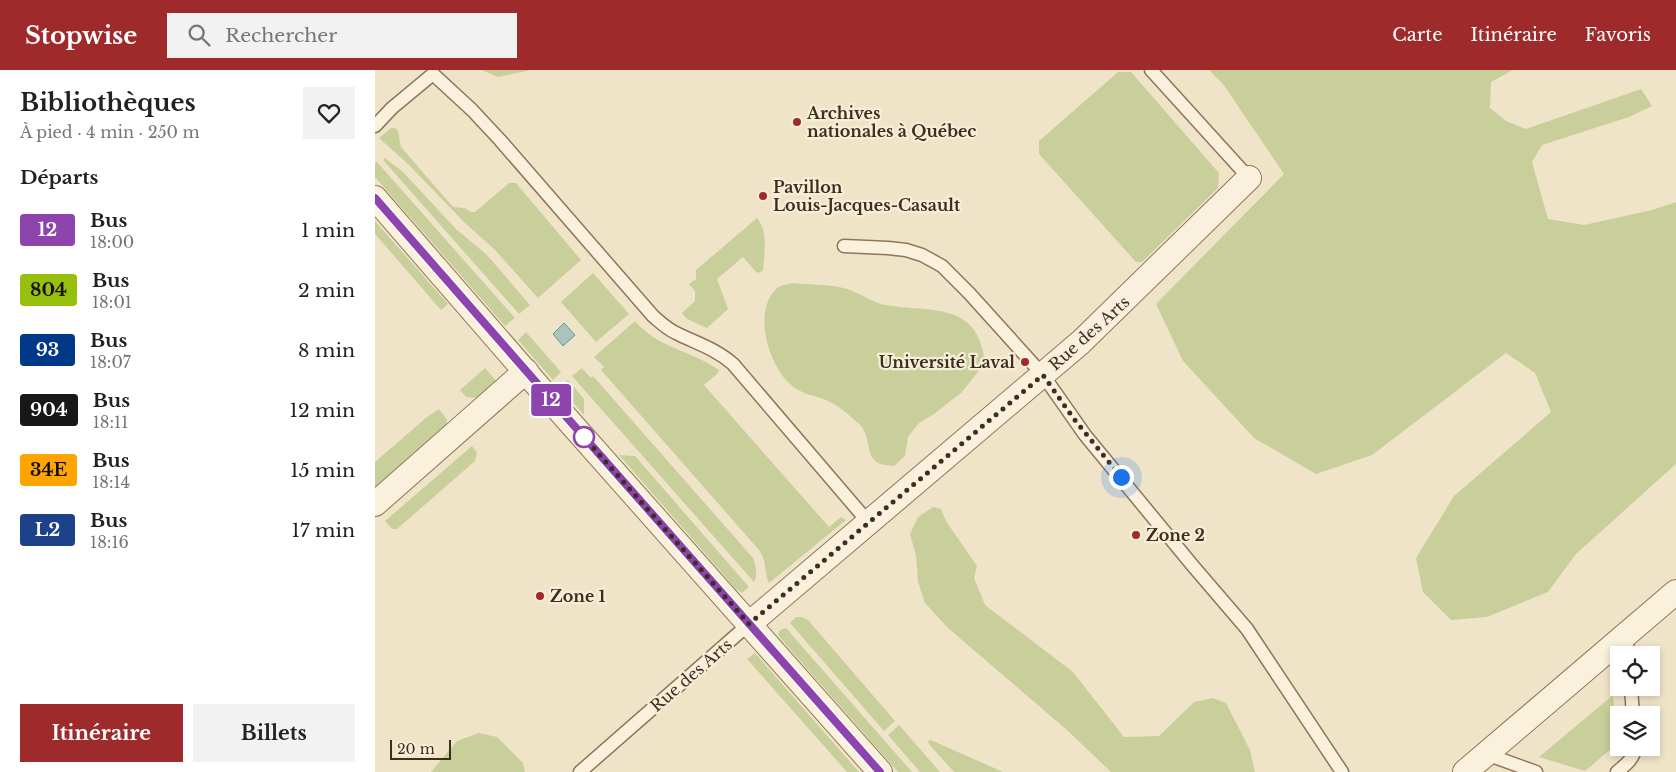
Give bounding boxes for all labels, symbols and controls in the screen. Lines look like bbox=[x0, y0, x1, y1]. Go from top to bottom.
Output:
search box bbox=[167, 13, 517, 58]
text: Stopwise bbox=[25, 21, 137, 50]
icon: search bbox=[185, 21, 213, 49]
text: Rechercher bbox=[225, 24, 337, 47]
text: Carte bbox=[1392, 24, 1442, 46]
text: Itinéraire bbox=[1470, 24, 1557, 46]
text: Favoris bbox=[1585, 24, 1651, 46]
button: heart bbox=[303, 87, 355, 139]
text: Bibliothèques bbox=[20, 88, 196, 117]
place label: Archives nationales à Québec bbox=[806, 103, 976, 141]
marker: Archives nationales à Québec bbox=[791, 116, 803, 128]
text: À pied · 4 min · 250 m bbox=[20, 122, 200, 142]
text: Départs bbox=[20, 166, 98, 189]
place label: Pavillon Louis-Jacques-Casault bbox=[773, 177, 961, 215]
marker: Pavillon Louis-Jacques-Casault bbox=[757, 190, 769, 202]
text: Bus bbox=[90, 209, 127, 232]
text: 12 bbox=[38, 219, 57, 241]
text: 1 min bbox=[301, 219, 355, 242]
text: 18:00 bbox=[90, 232, 134, 252]
text: Bus bbox=[92, 269, 129, 292]
text: 804 bbox=[30, 279, 67, 301]
text: 2 min bbox=[298, 279, 355, 302]
text: 18:01 bbox=[92, 292, 132, 312]
street label: Rue des Arts bbox=[1045, 292, 1133, 374]
text: Bus bbox=[90, 329, 127, 352]
text: 93 bbox=[36, 339, 59, 361]
text: 8 min bbox=[298, 339, 355, 362]
text: 18:07 bbox=[90, 352, 131, 372]
place label: Université Laval bbox=[879, 352, 1015, 372]
marker: Université Laval bbox=[1019, 356, 1031, 368]
line badge: 12 bbox=[529, 384, 573, 416]
text: Bus bbox=[93, 389, 130, 412]
text: 12 bbox=[541, 389, 561, 411]
text: 904 bbox=[30, 399, 68, 421]
text: 12 min bbox=[289, 399, 355, 422]
text: 18:11 bbox=[93, 412, 128, 432]
unlabelled marker bbox=[573, 426, 595, 448]
text: Bus bbox=[92, 449, 130, 472]
text: 34E bbox=[30, 459, 67, 481]
text: 15 min bbox=[290, 459, 355, 482]
your location bbox=[1109, 465, 1134, 490]
text: 18:14 bbox=[92, 472, 130, 492]
text: Bus bbox=[90, 509, 127, 532]
text: L2 bbox=[35, 519, 60, 541]
text: 17 min bbox=[292, 519, 355, 542]
place label: Zone 2 bbox=[1146, 525, 1205, 545]
marker: Zone 2 bbox=[1130, 529, 1142, 541]
text: 18:16 bbox=[90, 532, 129, 552]
place label: Zone 1 bbox=[550, 586, 606, 606]
marker: Zone 1 bbox=[534, 590, 546, 602]
street label: Rue des Arts bbox=[646, 634, 736, 716]
map controls bbox=[1610, 646, 1660, 756]
button: locate bbox=[1610, 646, 1660, 696]
button: Itinéraire bbox=[20, 704, 183, 762]
button: Billets bbox=[193, 704, 355, 762]
button: layers bbox=[1610, 706, 1660, 756]
scale bar bbox=[390, 737, 451, 760]
text: 20 m bbox=[397, 740, 435, 758]

